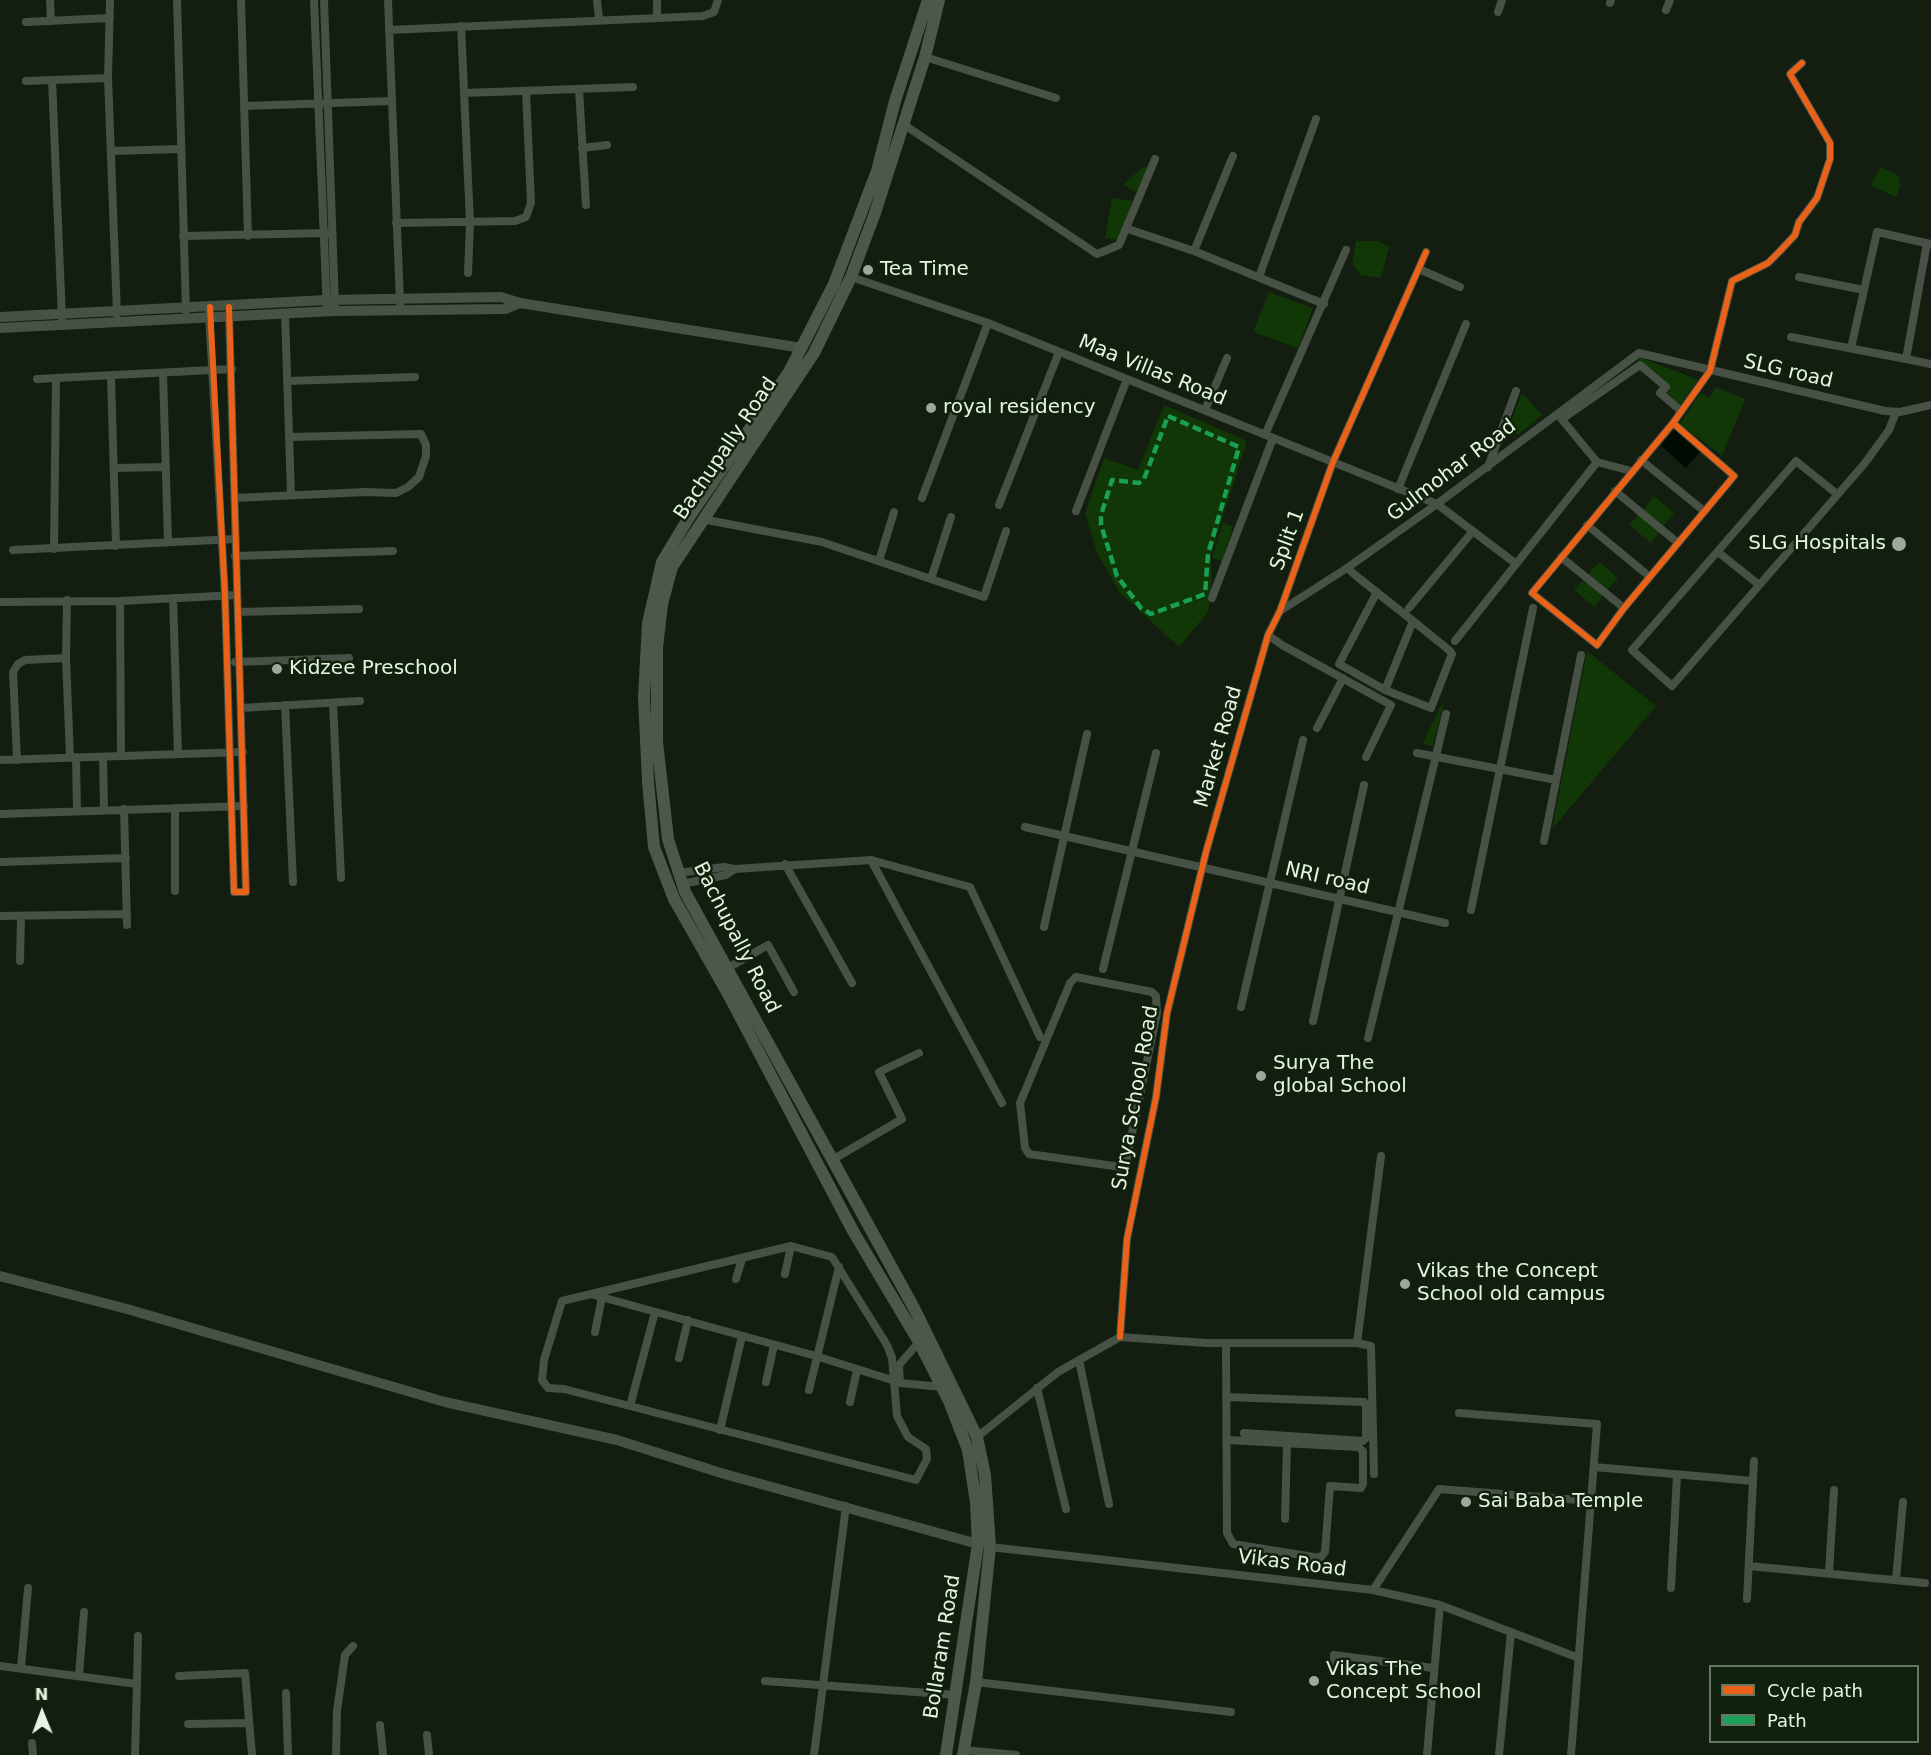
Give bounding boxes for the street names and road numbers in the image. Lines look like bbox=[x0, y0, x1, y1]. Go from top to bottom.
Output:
street label: Maa Villas Road bbox=[1075, 330, 1229, 412]
street label: SLG road bbox=[1741, 350, 1835, 394]
street label: Bachupally Road bbox=[669, 373, 783, 525]
street label: Gulmohar Road bbox=[1383, 415, 1521, 527]
street label: Split 1 bbox=[1266, 506, 1310, 574]
street label: Market Road bbox=[1190, 683, 1248, 811]
street label: Bachupally Road bbox=[687, 858, 785, 1018]
street label: NRI road bbox=[1282, 858, 1372, 900]
street label: Surya School Road bbox=[1108, 1004, 1164, 1192]
street label: Vikas Road bbox=[1236, 1545, 1348, 1583]
street label: Bollaram Road bbox=[920, 1573, 966, 1721]

